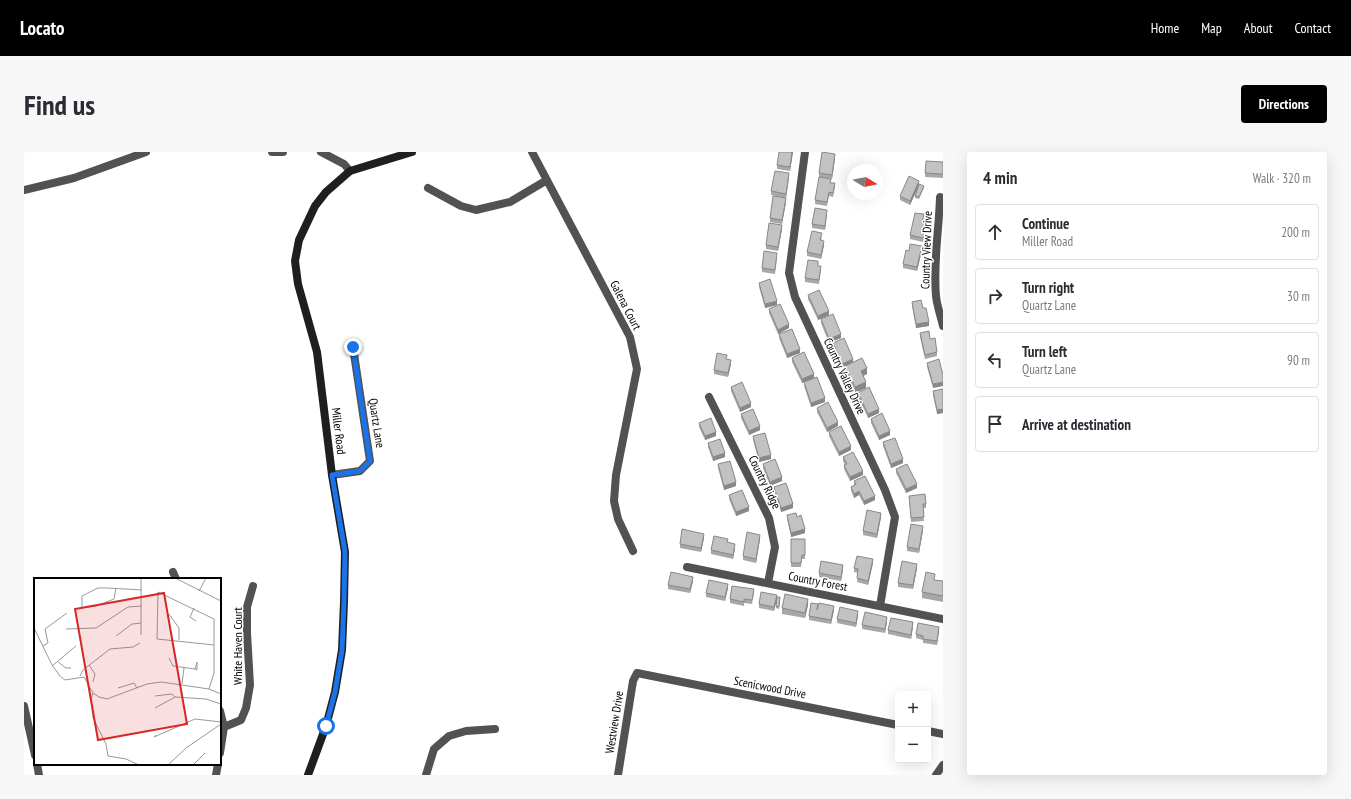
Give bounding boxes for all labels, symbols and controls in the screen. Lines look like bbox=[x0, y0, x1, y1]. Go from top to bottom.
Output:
text: Locato bbox=[20, 16, 65, 40]
text: Home bbox=[1151, 19, 1179, 37]
text: Map bbox=[1201, 19, 1222, 37]
text: About bbox=[1244, 19, 1273, 37]
text: Contact bbox=[1295, 19, 1331, 37]
button: Directions bbox=[1241, 85, 1327, 123]
text: Find us bbox=[24, 86, 95, 123]
north arrow bbox=[847, 164, 883, 200]
text: 4 min bbox=[983, 167, 1017, 189]
text: Walk · 320 m bbox=[1253, 170, 1311, 187]
street label: Country View Drive bbox=[917, 211, 935, 289]
text: Continue bbox=[1022, 214, 1069, 233]
icon: ahead bbox=[984, 221, 1006, 243]
text: 200 m bbox=[1281, 224, 1310, 241]
text: Miller Road bbox=[1022, 233, 1073, 250]
street label: Galena Court bbox=[607, 278, 645, 333]
text: Turn right bbox=[1022, 278, 1074, 297]
icon: right bbox=[984, 285, 1006, 307]
text: 30 m bbox=[1287, 288, 1310, 305]
text: Quartz Lane bbox=[1022, 297, 1076, 314]
street label: Country Valley Drive bbox=[821, 335, 869, 417]
route end bbox=[344, 338, 362, 356]
text: Turn left bbox=[1022, 342, 1067, 361]
icon: left bbox=[984, 349, 1006, 371]
text: 90 m bbox=[1287, 352, 1310, 369]
text: Quartz Lane bbox=[1022, 361, 1076, 378]
street label: Quartz Lane bbox=[366, 397, 388, 449]
street label: Miller Road bbox=[329, 407, 349, 455]
icon: arrive bbox=[984, 413, 1006, 435]
text: Arrive at destination bbox=[1022, 415, 1131, 434]
street label: Country Ridge bbox=[746, 453, 784, 511]
street label: Country Forest bbox=[787, 568, 849, 594]
inset map bbox=[34, 578, 221, 765]
street label: White Haven Court bbox=[230, 606, 245, 685]
street label: Scenicwood Drive bbox=[733, 673, 807, 701]
street label: Westview Drive bbox=[602, 690, 626, 754]
map controls bbox=[895, 691, 931, 763]
button: + bbox=[895, 691, 931, 727]
route start bbox=[317, 717, 335, 735]
button: − bbox=[895, 727, 931, 763]

